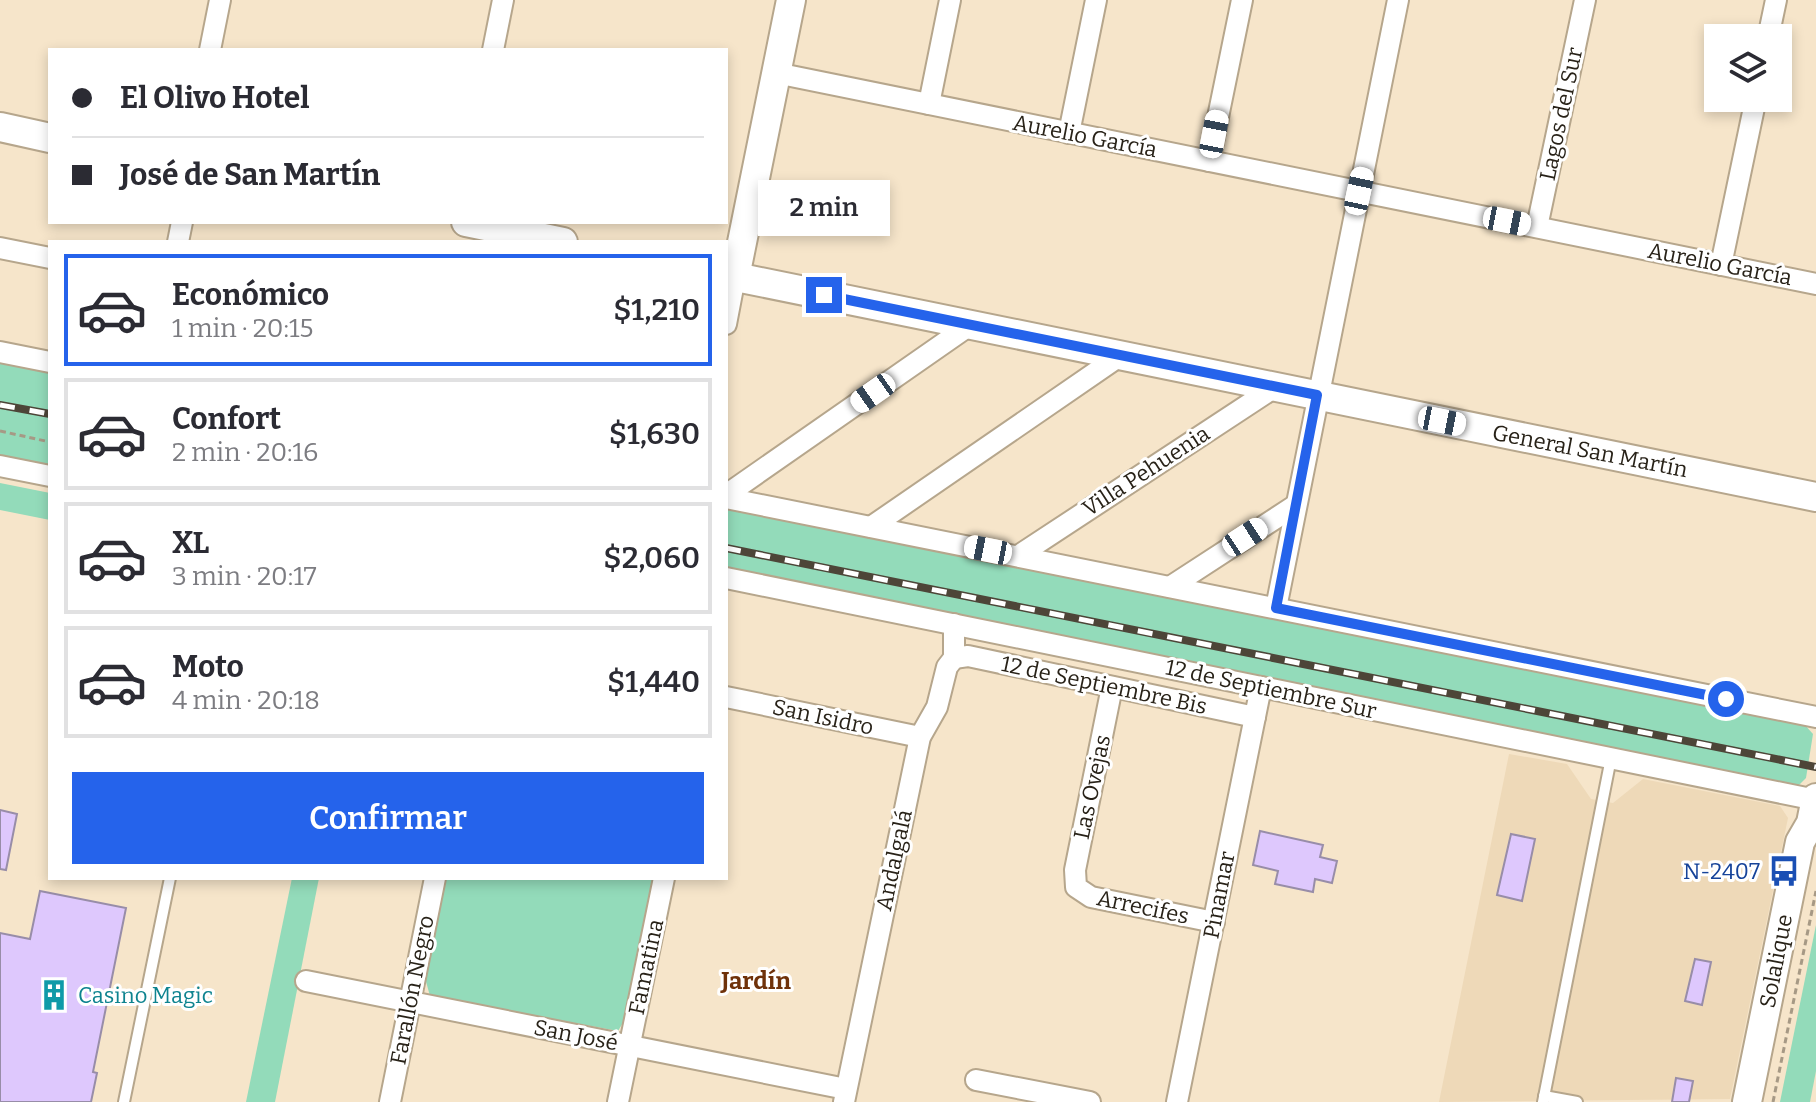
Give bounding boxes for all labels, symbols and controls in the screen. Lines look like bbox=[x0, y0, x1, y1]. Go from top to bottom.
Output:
map controls bbox=[1704, 24, 1792, 112]
button: layers bbox=[1704, 24, 1792, 112]
street label: Lagos del Sur bbox=[1534, 45, 1588, 183]
text: El Olivo Hotel bbox=[120, 80, 310, 116]
car bbox=[1198, 108, 1230, 160]
street label: Aurelio García bbox=[1011, 109, 1159, 163]
text: José de San Martín bbox=[120, 157, 380, 193]
car bbox=[1342, 165, 1376, 217]
callout: 2 min bbox=[758, 179, 890, 235]
text: 2 min bbox=[790, 192, 858, 223]
car bbox=[1481, 205, 1533, 237]
street label: Aurelio García bbox=[1646, 237, 1794, 291]
icon: car bbox=[76, 274, 148, 346]
text: Económico bbox=[172, 277, 329, 313]
route end bbox=[806, 277, 842, 313]
text: $1,210 bbox=[613, 292, 700, 328]
text: 1 min · 20:15 bbox=[172, 313, 313, 344]
car bbox=[846, 369, 900, 417]
icon: car bbox=[76, 398, 148, 470]
text: Confort bbox=[172, 401, 281, 437]
car bbox=[1416, 405, 1468, 437]
text: $1,630 bbox=[609, 416, 700, 452]
street label: General San Martín bbox=[1490, 419, 1690, 483]
street label: Villa Pehuenia bbox=[1077, 420, 1215, 522]
text: 2 min · 20:16 bbox=[172, 437, 318, 468]
car bbox=[1218, 514, 1272, 560]
icon: car bbox=[76, 522, 148, 594]
text: XL bbox=[172, 525, 209, 561]
car bbox=[962, 534, 1014, 566]
text: $2,060 bbox=[603, 540, 700, 576]
text: 3 min · 20:17 bbox=[172, 561, 317, 592]
icon: car bbox=[76, 646, 148, 718]
text: Moto bbox=[172, 649, 244, 685]
street label: 12 de Septiembre Bis bbox=[999, 650, 1209, 720]
street label: 12 de Septiembre Sur bbox=[1163, 653, 1379, 725]
text: $1,440 bbox=[607, 664, 700, 700]
route start bbox=[1708, 681, 1744, 717]
text: 4 min · 20:18 bbox=[172, 685, 320, 716]
street label: San Isidro bbox=[770, 693, 876, 741]
street label: Las Ovejas bbox=[1068, 732, 1116, 842]
button: Confirmar bbox=[72, 772, 704, 864]
street label: Andalgalá bbox=[870, 807, 918, 913]
street label: Pinamar bbox=[1197, 849, 1241, 941]
bus stop icon: N-2407 bbox=[1767, 854, 1801, 888]
place label: N-2407 bbox=[1683, 858, 1760, 885]
street label: Arrecifes bbox=[1095, 884, 1191, 930]
street label: Solalique bbox=[1754, 912, 1798, 1010]
street label: Farallón Negro bbox=[384, 913, 440, 1067]
street label: Famatina bbox=[623, 917, 669, 1017]
district label: Jardín bbox=[719, 967, 791, 995]
building icon: Casino Magic bbox=[37, 978, 71, 1012]
place label: Casino Magic bbox=[78, 982, 213, 1009]
street label: San José bbox=[532, 1014, 620, 1056]

